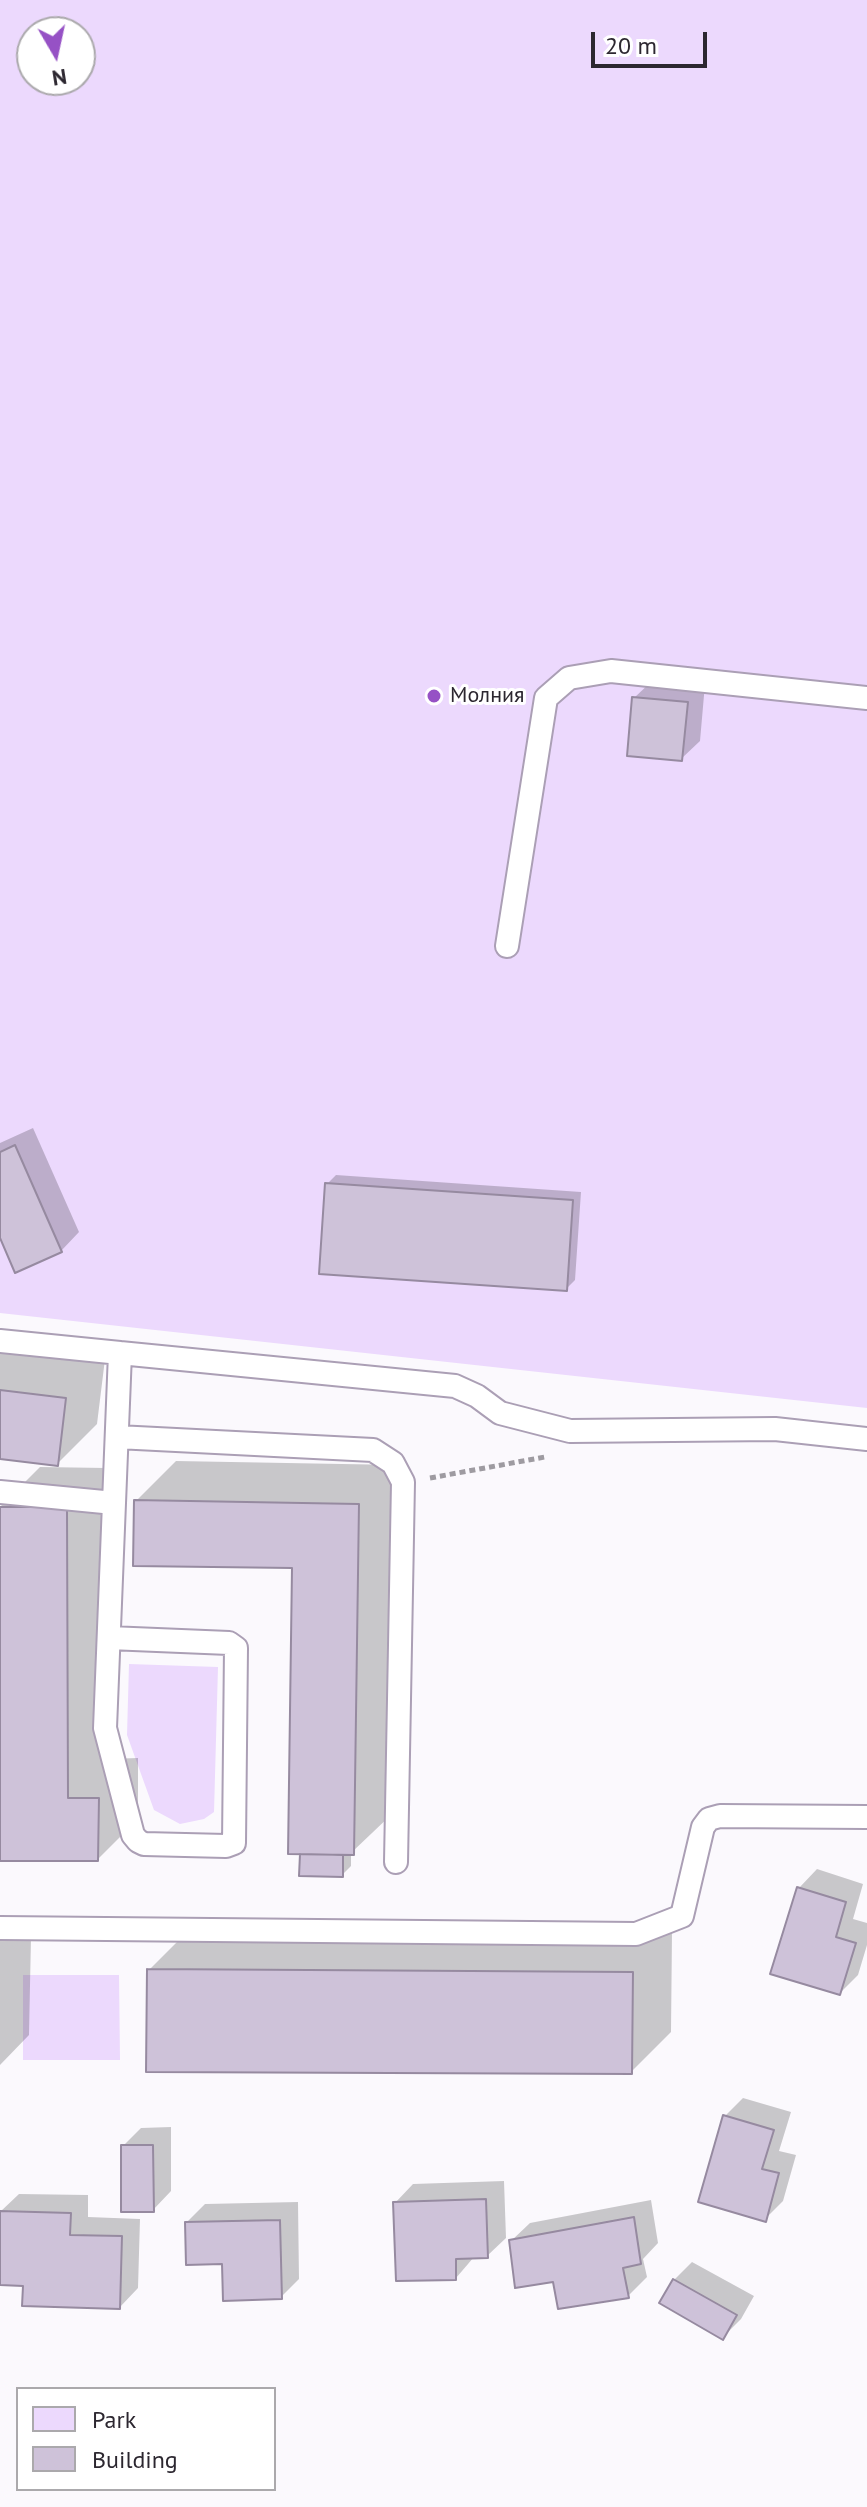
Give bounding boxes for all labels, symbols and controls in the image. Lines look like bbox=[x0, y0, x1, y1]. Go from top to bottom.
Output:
north arrow bbox=[16, 16, 96, 96]
scale bar bbox=[595, 16, 711, 66]
text: 20 m bbox=[605, 30, 657, 61]
text: N bbox=[50, 63, 69, 93]
place label: Молния bbox=[450, 683, 524, 709]
marker: Молния bbox=[425, 687, 443, 705]
legend bbox=[16, 2387, 276, 2491]
text: Park bbox=[92, 2404, 136, 2435]
text: Building bbox=[92, 2444, 178, 2475]

